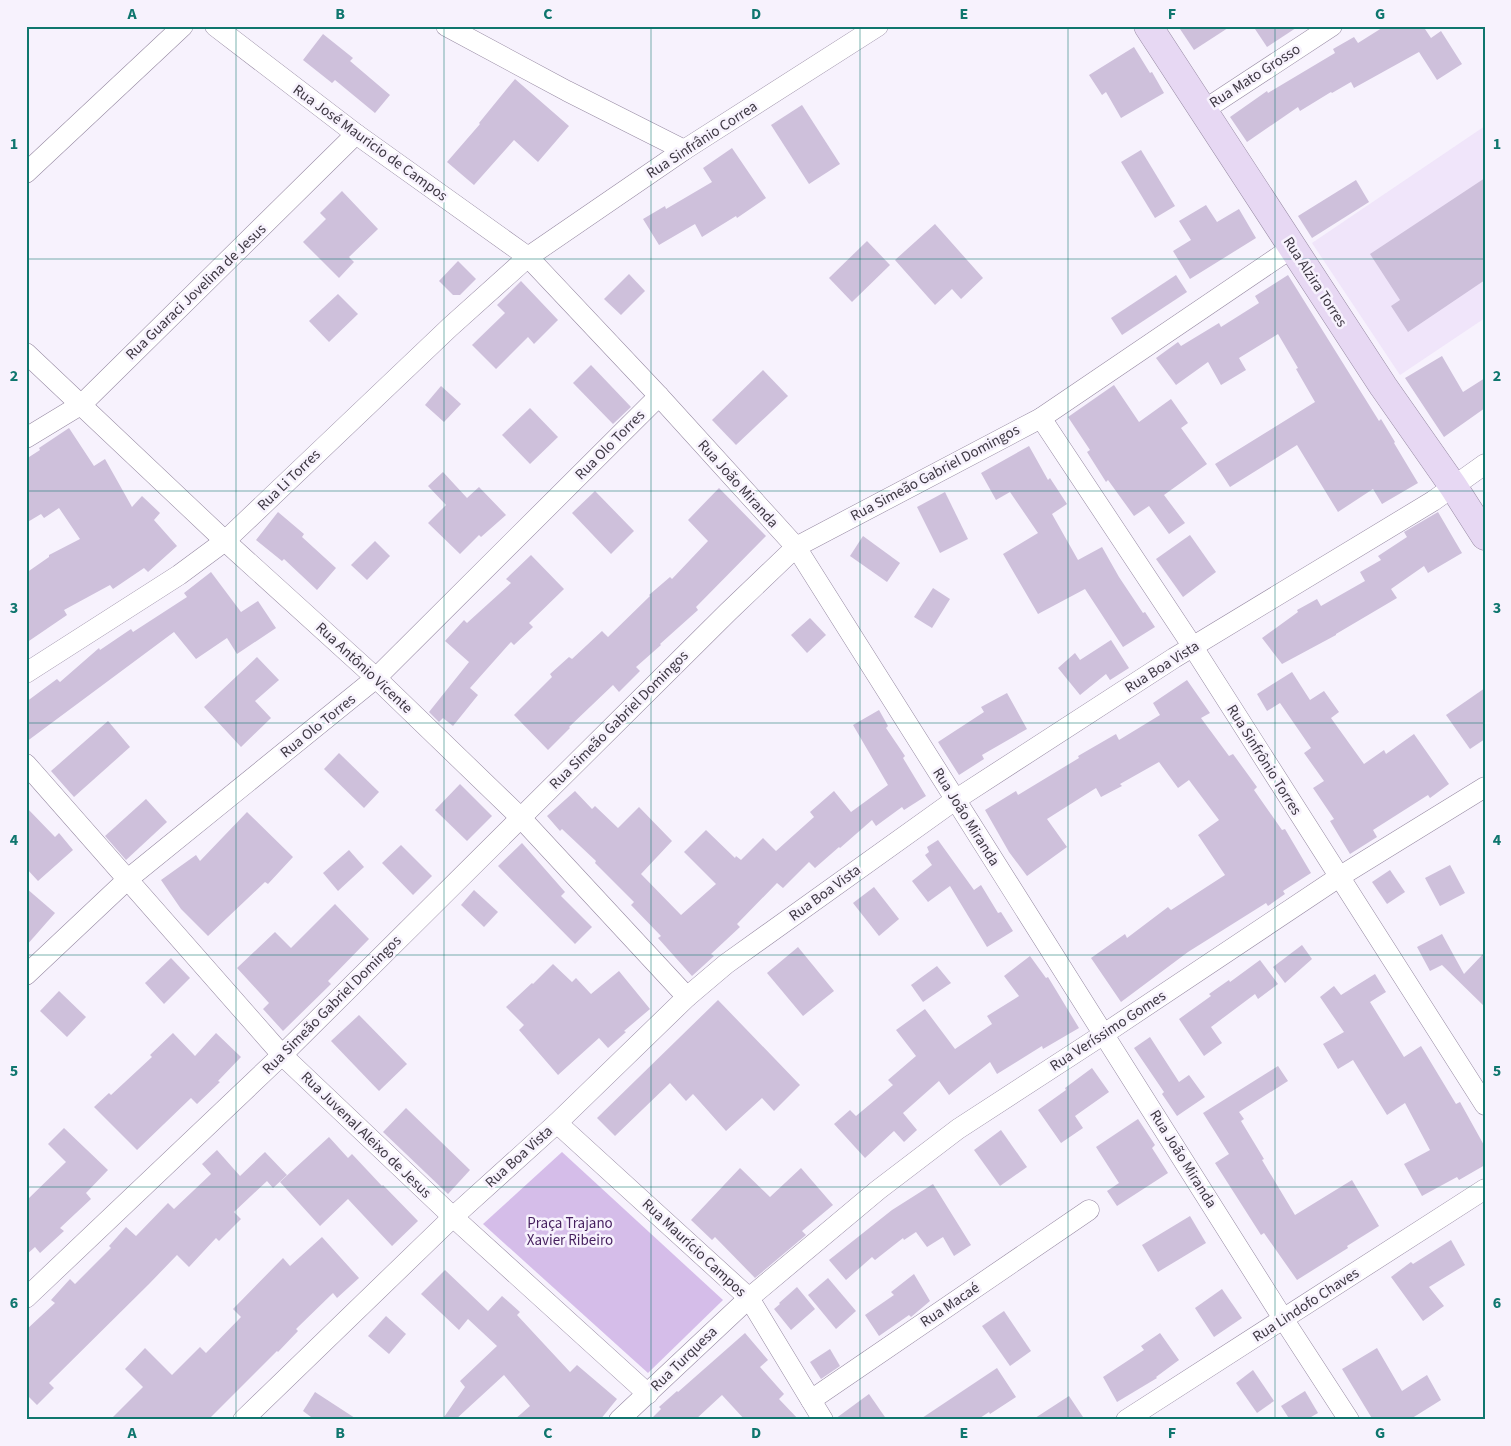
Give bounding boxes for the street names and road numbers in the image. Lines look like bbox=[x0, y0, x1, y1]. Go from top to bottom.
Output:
street label: Rua Mato Grosso bbox=[1205, 39, 1305, 113]
street label: Rua José Mauricio de Campos bbox=[288, 80, 452, 206]
street label: Rua Sinfrânio Correa bbox=[642, 96, 762, 184]
street label: Rua Guaraci Jovelina de Jesus bbox=[121, 219, 271, 365]
street label: Rua Alzira Torres bbox=[1278, 233, 1352, 331]
street label: Rua Olo Torres bbox=[570, 405, 650, 485]
street label: Rua Simeão Gabriel Domingos bbox=[847, 419, 1023, 527]
street label: Rua João Miranda bbox=[693, 435, 783, 533]
street label: Rua Li Torres bbox=[253, 445, 325, 515]
street label: Rua Antônio Vicente bbox=[311, 618, 417, 718]
street label: Rua Boa Vista bbox=[1121, 636, 1203, 698]
street label: Rua Simeão Gabriel Domingos bbox=[545, 646, 693, 794]
street label: Rua Olo Torres bbox=[276, 689, 360, 763]
street label: Rua Sinfrônio Torres bbox=[1221, 701, 1307, 819]
street label: Rua João Miranda bbox=[927, 764, 1005, 870]
street label: Rua Boa Vista bbox=[785, 860, 865, 926]
street label: Rua Simeão Gabriel Domingos bbox=[258, 931, 406, 1079]
street label: Rua Veríssimo Gomes bbox=[1046, 986, 1170, 1076]
street label: Rua Juvenal Aleixo de Jesus bbox=[296, 1067, 436, 1203]
street label: Rua João Miranda bbox=[1144, 1106, 1222, 1212]
street label: Rua Boa Vista bbox=[481, 1121, 557, 1193]
street label: Rua Maurício Campos bbox=[637, 1194, 751, 1302]
street label: Rua Lindofo Chaves bbox=[1249, 1263, 1363, 1347]
street label: Rua Macaé bbox=[916, 1277, 984, 1333]
street label: Rua Turquesa bbox=[646, 1322, 722, 1396]

